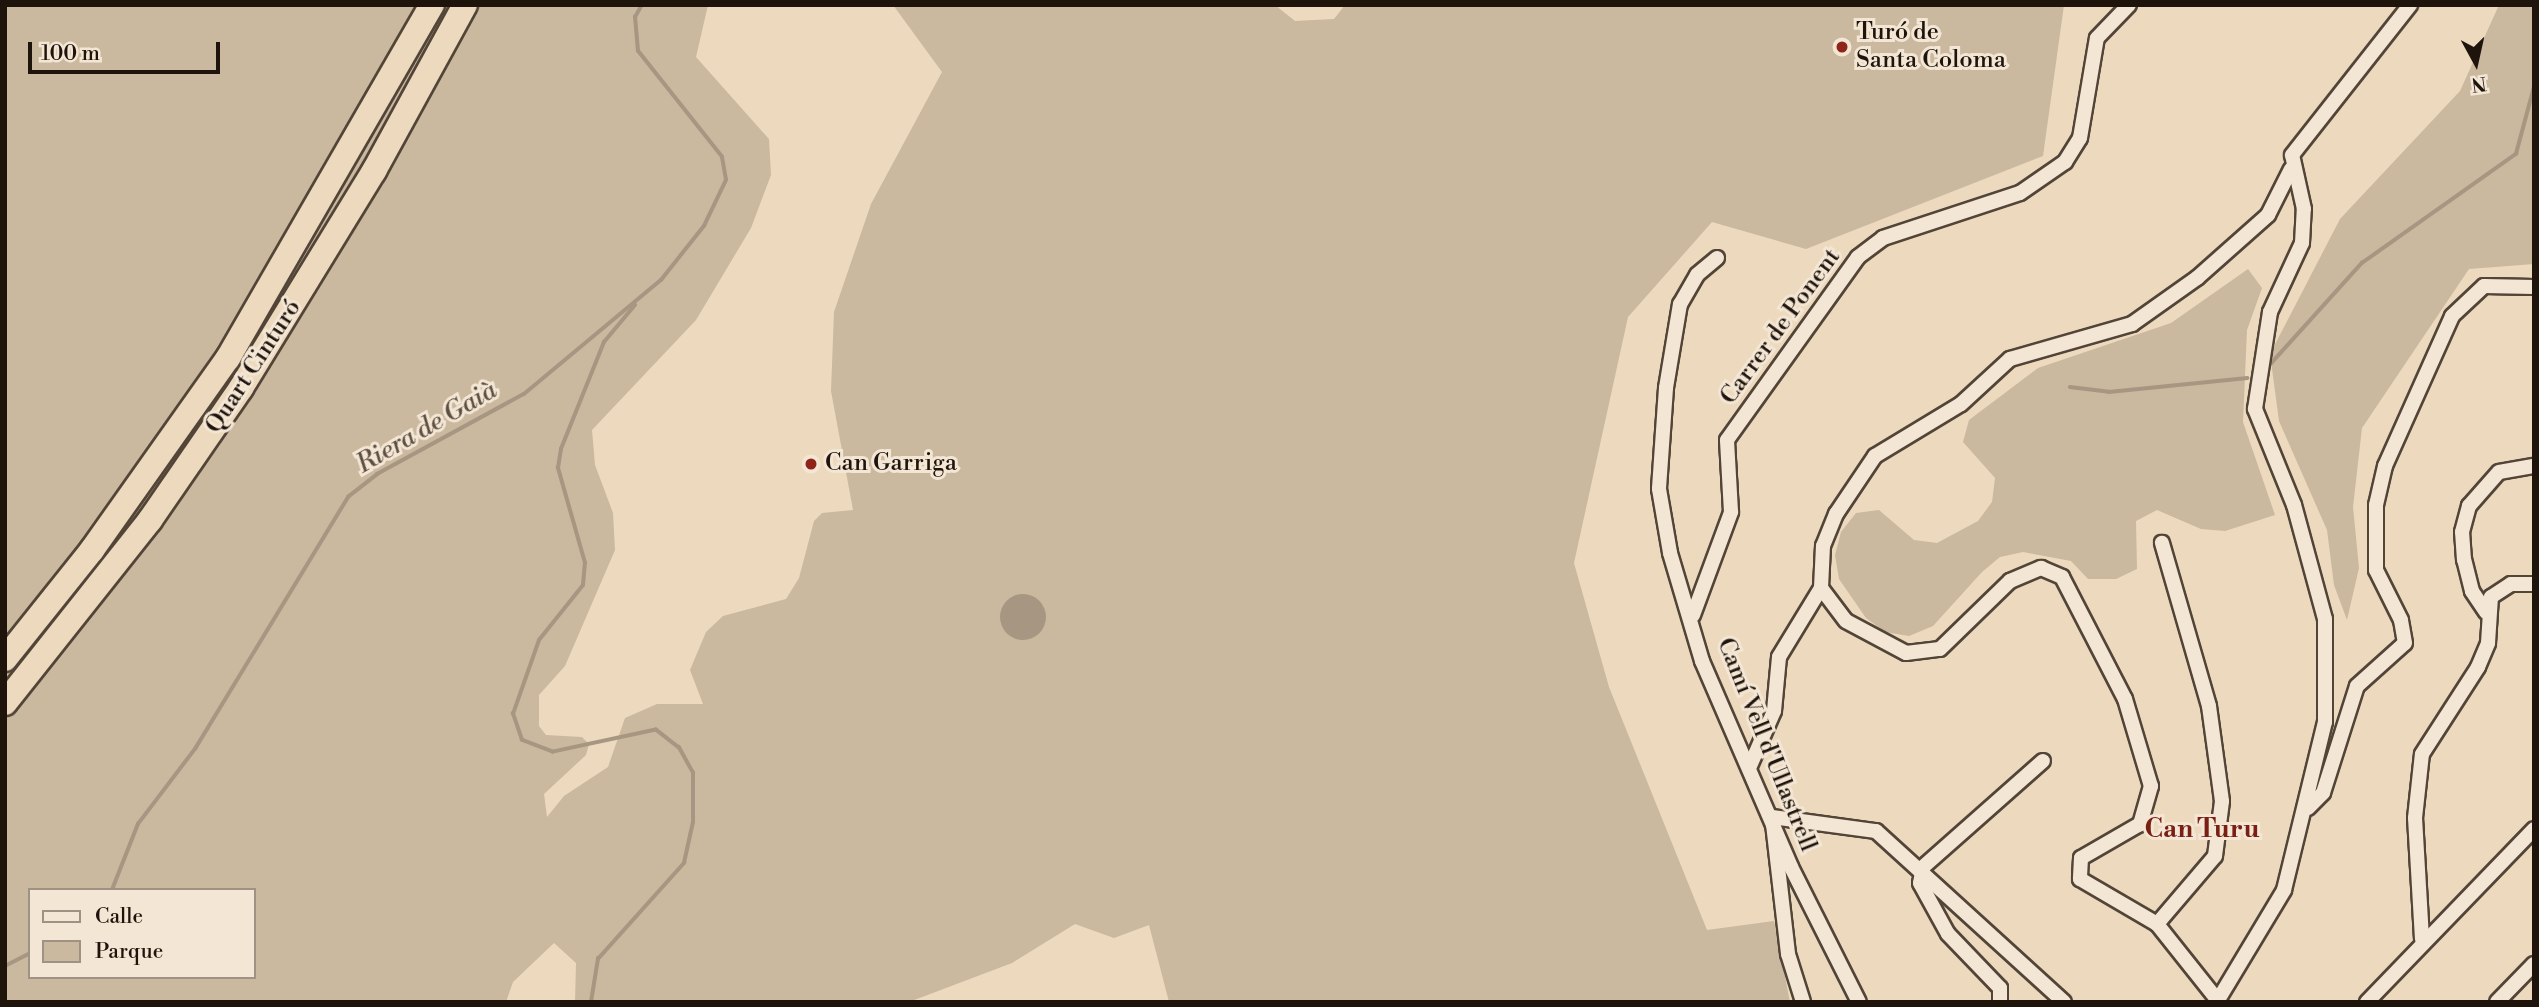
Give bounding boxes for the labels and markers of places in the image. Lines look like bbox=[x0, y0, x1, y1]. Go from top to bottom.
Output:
place label: Turó de Santa Coloma bbox=[1856, 19, 2006, 75]
marker: Turó de Santa Coloma bbox=[1834, 39, 1850, 55]
place label: Can Garriga bbox=[825, 450, 957, 478]
marker: Can Garriga bbox=[803, 456, 819, 472]

